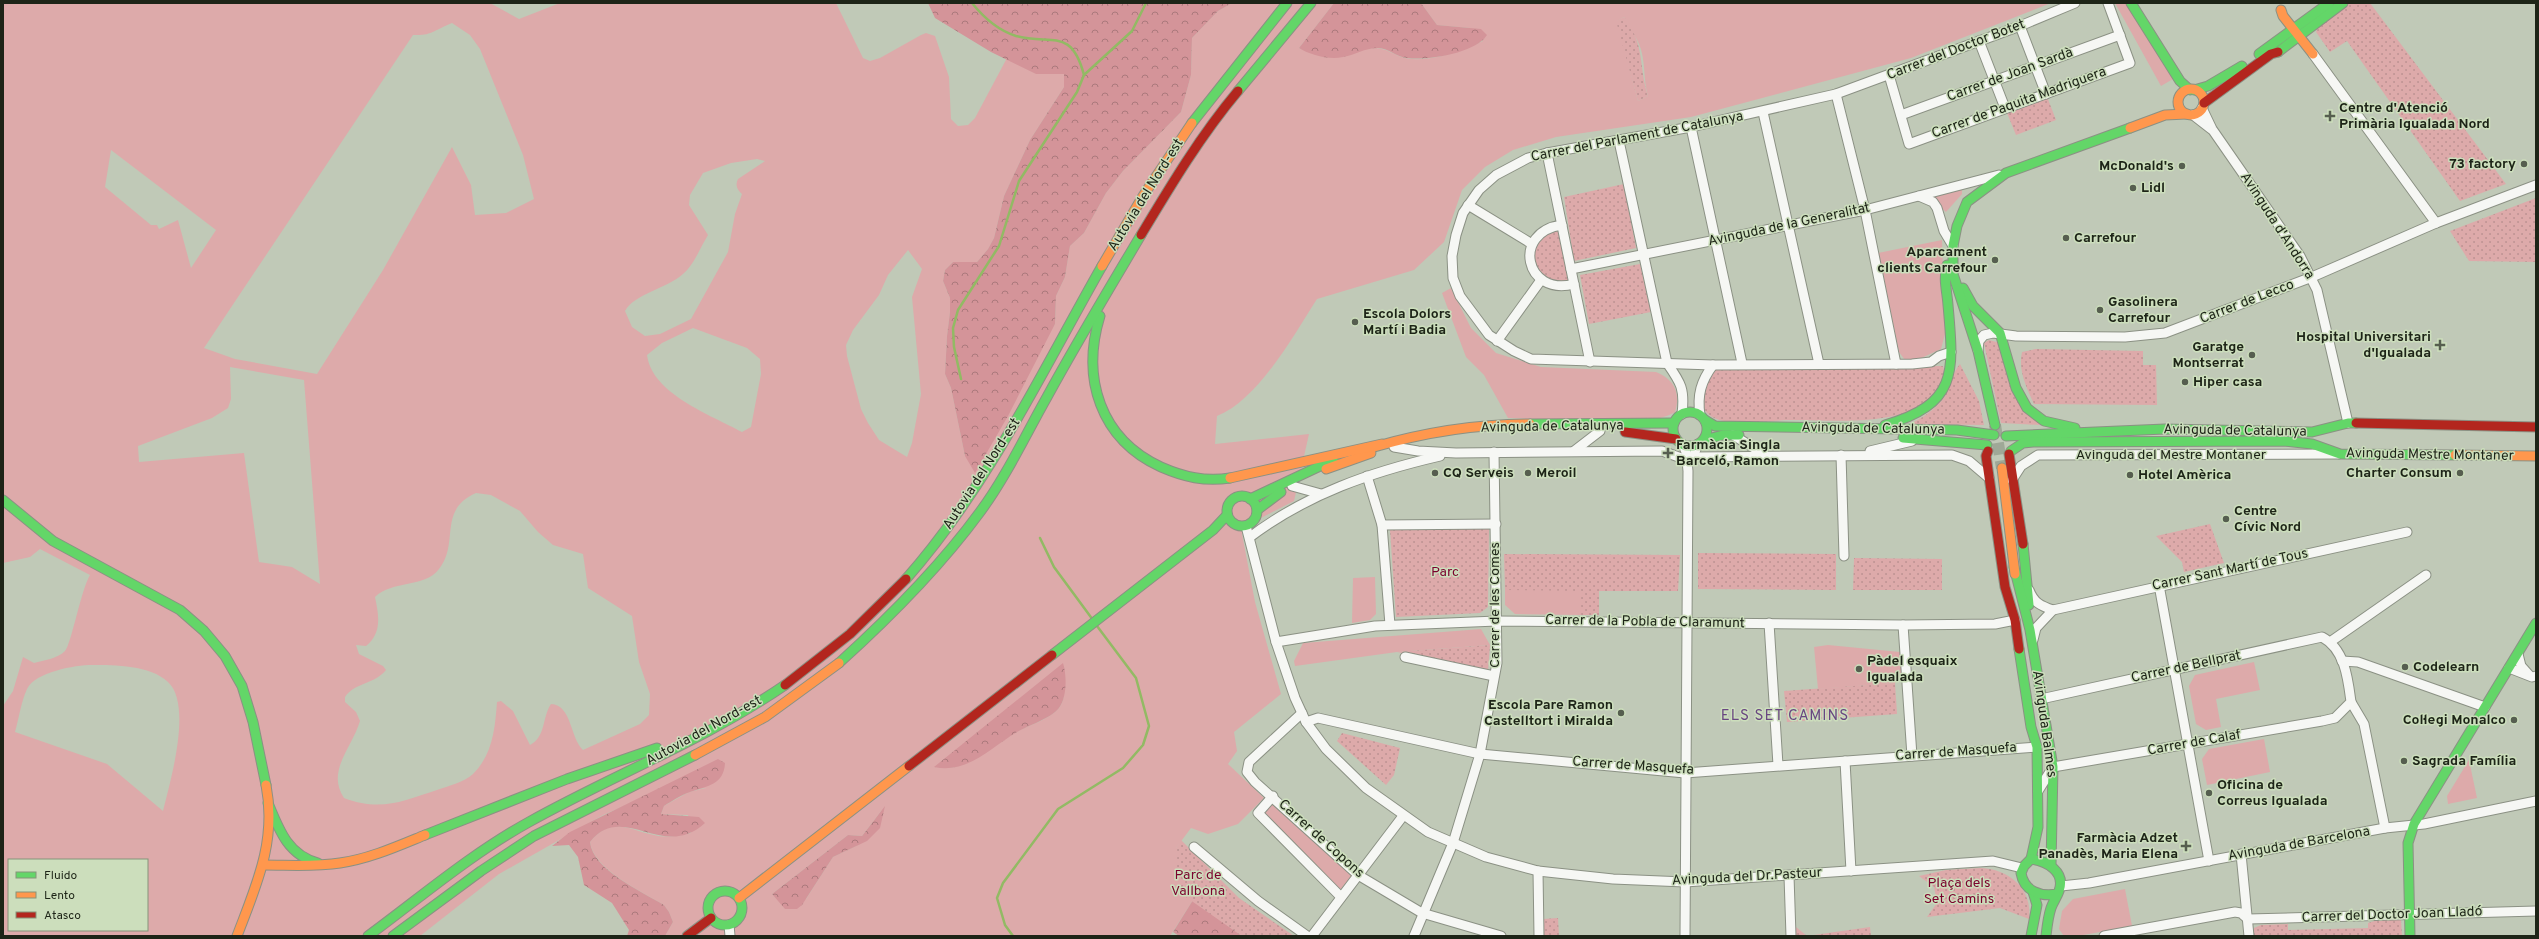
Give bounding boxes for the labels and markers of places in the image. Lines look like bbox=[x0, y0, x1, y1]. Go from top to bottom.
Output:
place label: Centre d'Atenció Primària Igualada Nord bbox=[2339, 100, 2490, 133]
marker: Centre d'Atenció Primària Igualada Nord bbox=[2324, 110, 2336, 122]
place label: 73 factory bbox=[2449, 156, 2516, 173]
place label: McDonald's bbox=[2099, 158, 2174, 175]
marker: 73 factory bbox=[2519, 159, 2529, 169]
marker: McDonald's bbox=[2177, 161, 2187, 171]
place label: Lidl bbox=[2141, 180, 2165, 197]
marker: Lidl bbox=[2128, 183, 2138, 193]
place label: Carrefour bbox=[2074, 230, 2137, 247]
marker: Carrefour bbox=[2061, 233, 2071, 243]
place label: Aparcament clients Carrefour bbox=[1877, 244, 1987, 277]
marker: Aparcament clients Carrefour bbox=[1990, 255, 2000, 265]
place label: Gasolinera Carrefour bbox=[2108, 294, 2178, 327]
marker: Gasolinera Carrefour bbox=[2095, 305, 2105, 315]
place label: Escola Dolors Martí i Badia bbox=[1363, 306, 1451, 339]
marker: Escola Dolors Martí i Badia bbox=[1350, 317, 1360, 327]
place label: Hospital Universitari d'Igualada bbox=[2296, 329, 2431, 362]
place label: Garatge Montserrat bbox=[2172, 339, 2244, 372]
marker: Hospital Universitari d'Igualada bbox=[2434, 339, 2446, 351]
marker: Garatge Montserrat bbox=[2247, 350, 2257, 360]
place label: Hiper casa bbox=[2193, 374, 2262, 391]
marker: Hiper casa bbox=[2180, 377, 2190, 387]
place label: Farmàcia Singla Barceló, Ramon bbox=[1676, 437, 1780, 470]
marker: Farmàcia Singla Barceló, Ramon bbox=[1663, 448, 1673, 458]
place label: CQ Serveis bbox=[1443, 465, 1514, 482]
place label: Meroil bbox=[1536, 465, 1577, 482]
place label: Charter Consum bbox=[2346, 465, 2452, 482]
place label: Hotel Amèrica bbox=[2138, 467, 2231, 484]
marker: CQ Serveis bbox=[1430, 468, 1440, 478]
marker: Meroil bbox=[1523, 468, 1533, 478]
marker: Charter Consum bbox=[2455, 468, 2465, 478]
marker: Hotel Amèrica bbox=[2125, 470, 2135, 480]
place label: Centre Cívic Nord bbox=[2234, 503, 2301, 536]
marker: Centre Cívic Nord bbox=[2221, 514, 2231, 524]
place label: Pàdel esquaix Igualada bbox=[1867, 653, 1958, 686]
place label: Codelearn bbox=[2413, 659, 2479, 676]
marker: Codelearn bbox=[2400, 662, 2410, 672]
marker: Pàdel esquaix Igualada bbox=[1854, 664, 1864, 674]
place label: Escola Pare Ramon Castelltort i Miralda bbox=[1484, 697, 1613, 730]
marker: Escola Pare Ramon Castelltort i Miralda bbox=[1616, 708, 1626, 718]
place label: Col·legi Monalco bbox=[2403, 712, 2506, 729]
marker: Col·legi Monalco bbox=[2509, 715, 2519, 725]
place label: Sagrada Família bbox=[2412, 753, 2516, 770]
marker: Sagrada Família bbox=[2399, 756, 2409, 766]
place label: Oficina de Correus Igualada bbox=[2217, 777, 2327, 810]
marker: Oficina de Correus Igualada bbox=[2204, 788, 2214, 798]
place label: Farmàcia Adzet Panadès, Maria Elena bbox=[2039, 830, 2178, 863]
marker: Farmàcia Adzet Panadès, Maria Elena bbox=[2181, 841, 2191, 851]

